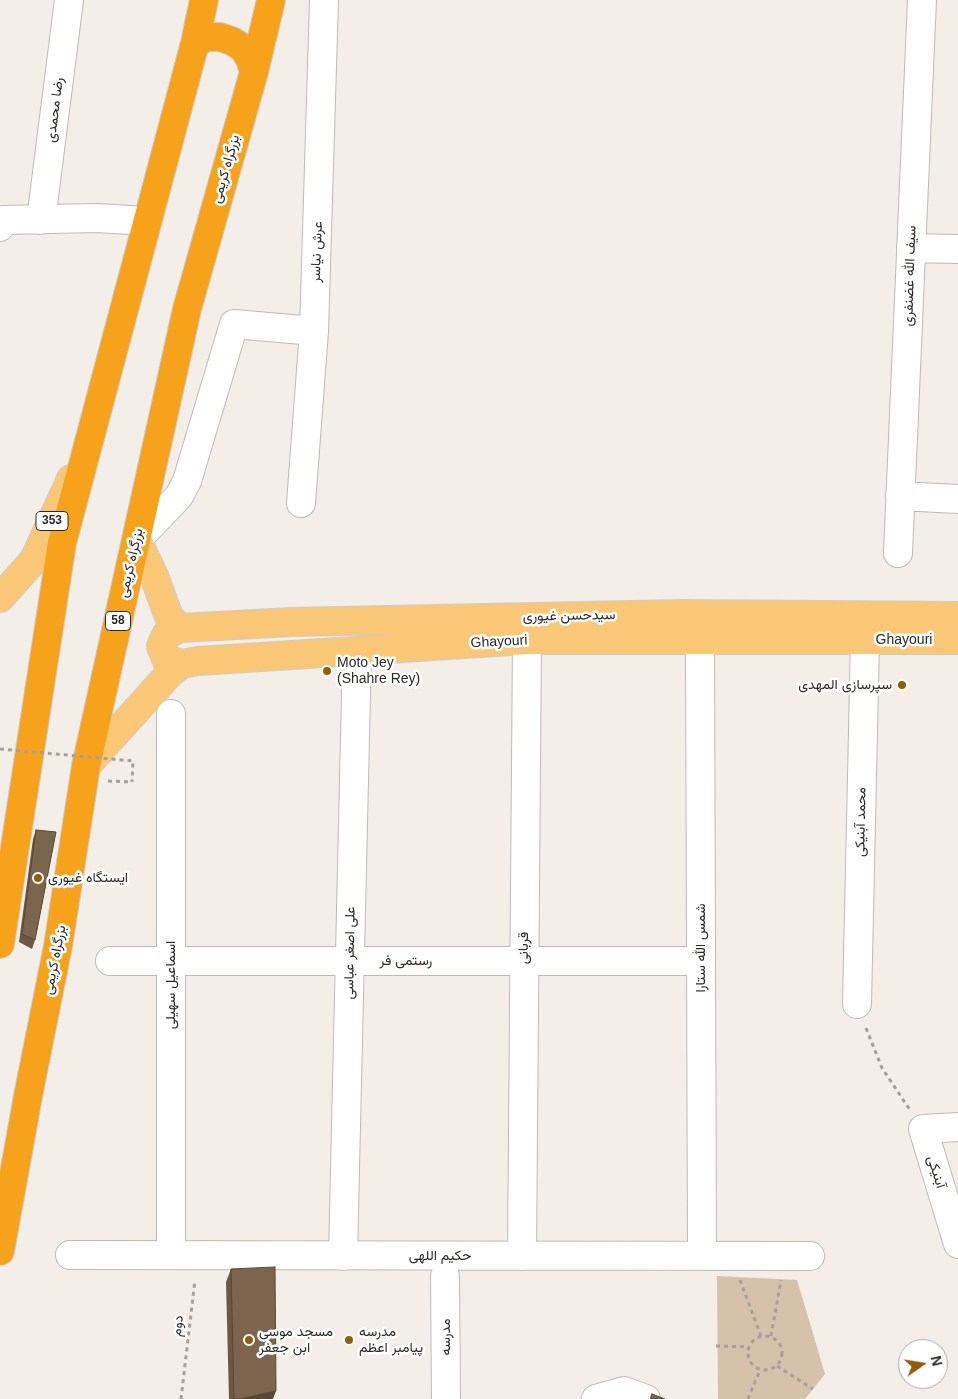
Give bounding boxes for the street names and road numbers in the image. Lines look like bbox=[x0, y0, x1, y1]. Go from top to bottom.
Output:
street label: رضا محمدی bbox=[43, 77, 67, 143]
street label: بزرگراه کریمی bbox=[208, 133, 244, 205]
street label: عرش نیاسر bbox=[308, 221, 326, 283]
street label: سیف الله غضنفری bbox=[900, 225, 920, 327]
road number: 353 bbox=[36, 512, 68, 530]
street label: بزرگراه کریمی bbox=[115, 527, 147, 599]
street label: سیدحسن غیوری bbox=[522, 607, 616, 625]
road number: 58 bbox=[106, 612, 130, 630]
street label: Ghayouri bbox=[470, 632, 528, 652]
street label: Ghayouri bbox=[876, 632, 932, 648]
street label: محمد آبنیکی bbox=[852, 787, 870, 857]
street label: شمس الله ستارا bbox=[693, 904, 709, 992]
street label: علی اصغر عباسی bbox=[341, 906, 359, 1000]
street label: بزرگراه کریمی bbox=[40, 924, 70, 996]
street label: قربانی bbox=[515, 932, 533, 964]
street label: اسماعیل سهیلی bbox=[163, 941, 179, 1029]
street label: رستمی فر bbox=[380, 953, 432, 969]
street label: آبنیکی bbox=[923, 1154, 949, 1190]
street label: حکیم اللهی bbox=[409, 1248, 471, 1264]
street label: دوم bbox=[168, 1314, 188, 1338]
street label: مدرسه bbox=[438, 1319, 454, 1355]

